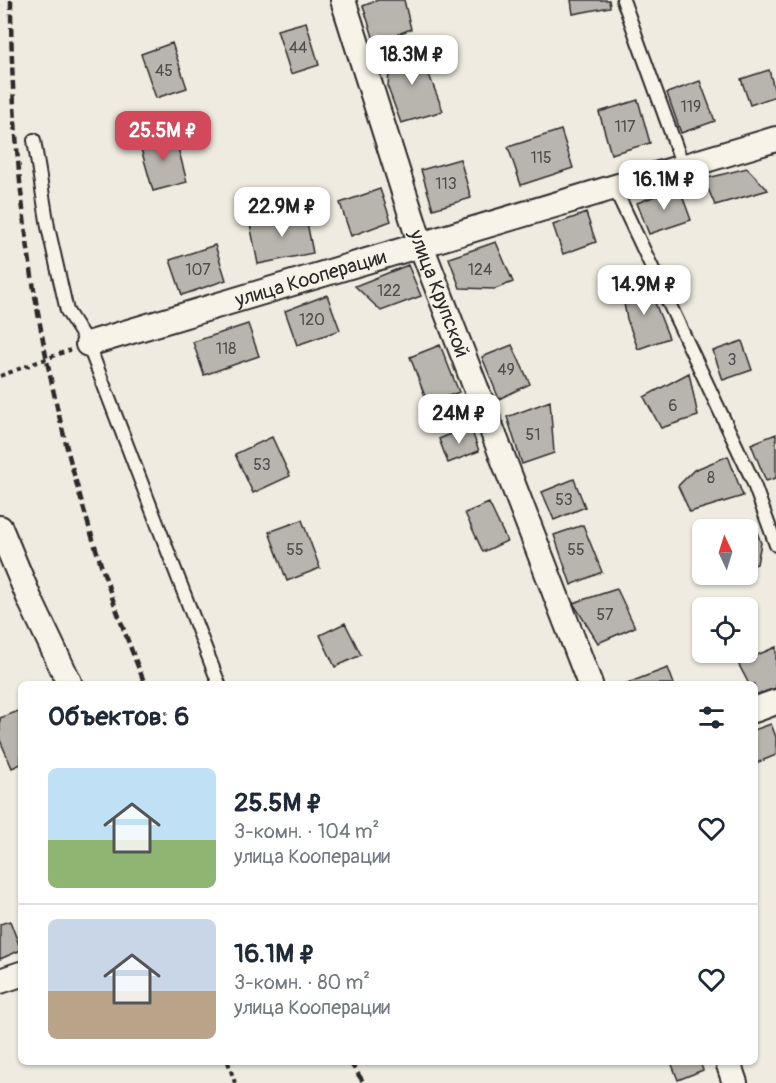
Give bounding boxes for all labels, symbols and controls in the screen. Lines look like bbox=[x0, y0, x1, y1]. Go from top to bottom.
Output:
pin: 18.3M ₽ bbox=[357, 35, 467, 86]
house number: 44 bbox=[289, 38, 307, 58]
text: 18.3M ₽ bbox=[380, 42, 444, 67]
house number: 45 bbox=[155, 61, 173, 81]
house number: 119 bbox=[681, 97, 701, 117]
pin: 25.5M ₽ bbox=[108, 111, 218, 162]
house number: 117 bbox=[615, 117, 636, 137]
text: 25.5M ₽ bbox=[129, 118, 197, 143]
house number: 115 bbox=[530, 148, 552, 168]
pin: 16.1M ₽ bbox=[609, 160, 719, 211]
text: 16.1M ₽ bbox=[633, 167, 695, 192]
house number: 113 bbox=[435, 174, 457, 194]
pin: 22.9M ₽ bbox=[227, 187, 337, 238]
text: 22.9M ₽ bbox=[248, 194, 316, 219]
street label: улица Крупской bbox=[404, 226, 475, 361]
street label: улица Кооперации bbox=[231, 243, 389, 312]
house number: 107 bbox=[185, 260, 211, 280]
house number: 124 bbox=[468, 260, 492, 280]
pin: 14.9M ₽ bbox=[589, 265, 699, 316]
text: 14.9M ₽ bbox=[612, 272, 676, 297]
house number: 122 bbox=[377, 281, 401, 301]
house number: 120 bbox=[299, 310, 325, 330]
house number: 118 bbox=[216, 339, 236, 359]
house number: 3 bbox=[728, 350, 737, 370]
house number: 49 bbox=[497, 360, 515, 380]
pin: 24M ₽ bbox=[417, 394, 501, 445]
house number: 6 bbox=[668, 396, 678, 416]
text: 24M ₽ bbox=[432, 401, 486, 426]
house number: 51 bbox=[526, 425, 540, 445]
house number: 53 bbox=[253, 455, 271, 475]
house number: 8 bbox=[707, 468, 715, 488]
house number: 53 bbox=[555, 490, 573, 510]
north arrow bbox=[692, 519, 758, 585]
map controls bbox=[692, 519, 758, 663]
house number: 55 bbox=[286, 540, 304, 560]
house number: 55 bbox=[567, 540, 585, 560]
button: locate bbox=[692, 597, 758, 663]
house number: 57 bbox=[596, 605, 614, 625]
text: Объектов: 6 bbox=[48, 701, 189, 733]
icon: filters bbox=[695, 701, 728, 734]
text: 25.5M ₽ bbox=[234, 787, 322, 819]
icon: home bbox=[96, 792, 168, 864]
icon: heart bbox=[695, 812, 728, 845]
text: 3-комн. · 104 m² bbox=[234, 819, 379, 844]
text: улица Кооперации bbox=[234, 844, 390, 869]
text: 16.1M ₽ bbox=[234, 938, 315, 970]
icon: home bbox=[96, 943, 168, 1015]
icon: heart bbox=[695, 963, 728, 996]
text: 3-комн. · 80 m² bbox=[234, 970, 370, 995]
text: улица Кооперации bbox=[234, 995, 390, 1020]

